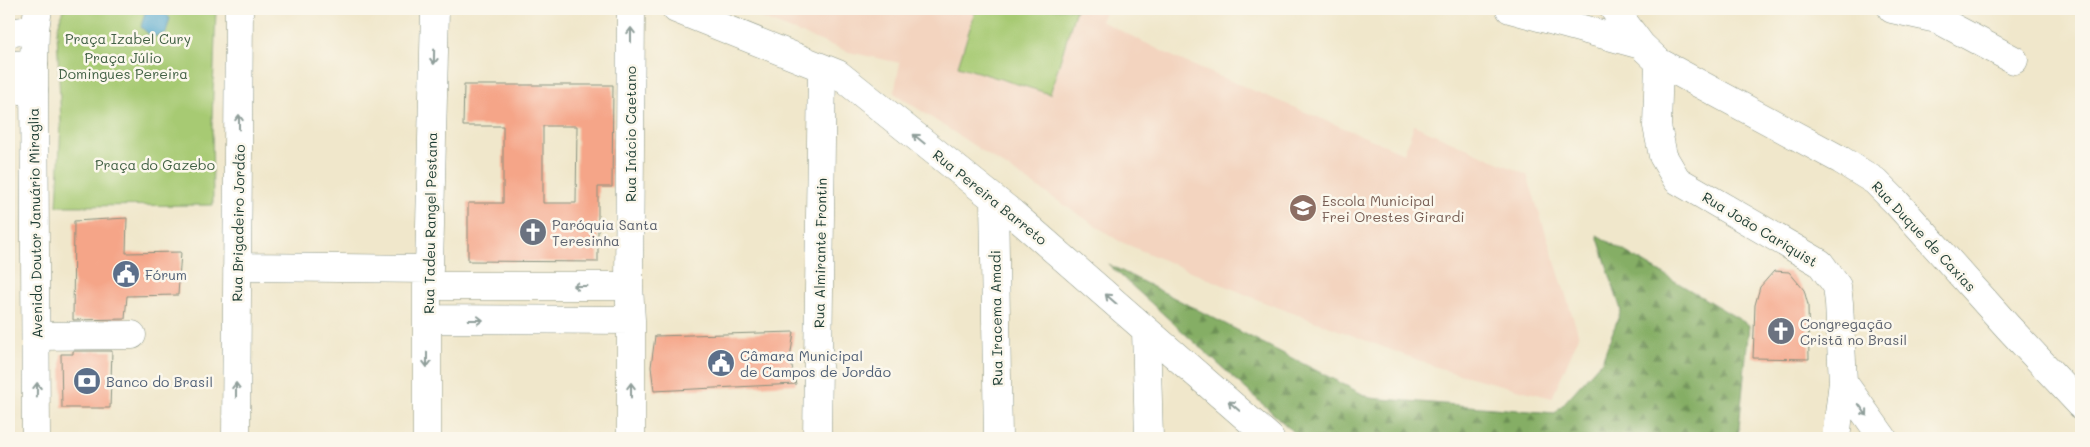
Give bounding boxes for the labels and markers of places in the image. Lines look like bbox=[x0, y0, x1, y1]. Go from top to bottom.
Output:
place label: Escola Municipal Frei Orestes Girardi bbox=[1322, 191, 1465, 226]
school or university icon: Escola Municipal Frei Orestes Girardi bbox=[1288, 193, 1318, 223]
place label: Paróquia Santa Teresinha bbox=[552, 215, 658, 250]
church icon: Paróquia Santa Teresinha bbox=[518, 217, 548, 247]
public building icon: Fórum bbox=[111, 259, 141, 289]
place label: Fórum bbox=[145, 265, 187, 284]
place label: Congregação Cristã no Brasil bbox=[1800, 314, 1907, 349]
church icon: Congregação Cristã no Brasil bbox=[1766, 316, 1796, 346]
place label: Câmara Municipal de Campos de Jordão bbox=[740, 346, 891, 381]
public building icon: Câmara Municipal de Campos de Jordão bbox=[706, 348, 736, 378]
bank icon: Banco do Brasil bbox=[72, 366, 102, 396]
place label: Banco do Brasil bbox=[106, 372, 213, 391]

